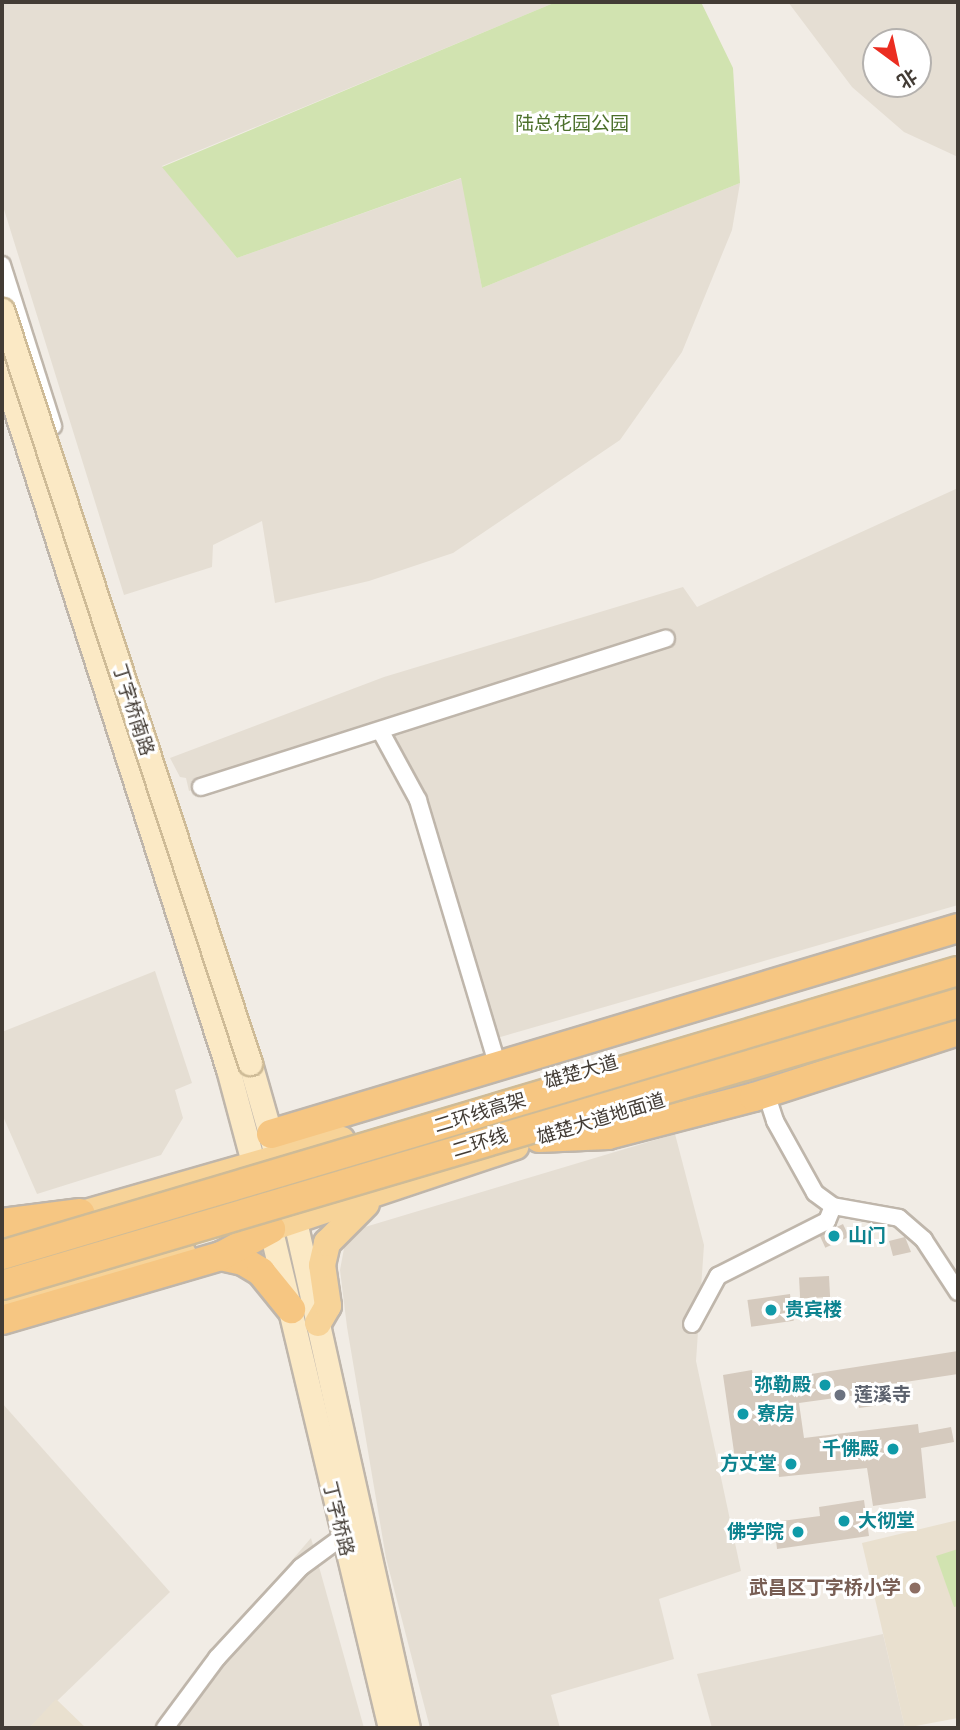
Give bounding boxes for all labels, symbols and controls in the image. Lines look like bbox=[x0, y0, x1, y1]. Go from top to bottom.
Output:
north arrow bbox=[862, 28, 932, 98]
text: 北 bbox=[893, 64, 922, 94]
park label: 陆总花园公园 bbox=[515, 113, 629, 135]
street label: 丁字桥南路 bbox=[107, 661, 159, 759]
street label: 雄楚大道 bbox=[541, 1051, 621, 1093]
street label: 二环线高架 bbox=[431, 1088, 529, 1138]
street label: 雄楚大道地面道 bbox=[534, 1089, 668, 1149]
street label: 二环线 bbox=[449, 1124, 511, 1162]
place label: 山门 bbox=[848, 1225, 886, 1247]
marker: 山门 bbox=[826, 1228, 842, 1244]
place label: 贵宾楼 bbox=[785, 1299, 842, 1321]
marker: 贵宾楼 bbox=[763, 1302, 779, 1318]
place label: 弥勒殿 bbox=[754, 1374, 811, 1396]
marker: 弥勒殿 bbox=[817, 1377, 833, 1393]
place label: 莲溪寺 bbox=[854, 1384, 911, 1406]
marker: 莲溪寺 bbox=[832, 1387, 848, 1403]
place label: 寮房 bbox=[757, 1403, 795, 1425]
marker: 寮房 bbox=[735, 1406, 751, 1422]
place label: 千佛殿 bbox=[822, 1438, 879, 1460]
marker: 千佛殿 bbox=[885, 1441, 901, 1457]
place label: 方丈堂 bbox=[720, 1453, 777, 1475]
marker: 方丈堂 bbox=[783, 1456, 799, 1472]
street label: 丁字桥路 bbox=[318, 1479, 358, 1559]
place label: 大彻堂 bbox=[858, 1510, 915, 1532]
marker: 大彻堂 bbox=[836, 1513, 852, 1529]
place label: 佛学院 bbox=[727, 1521, 784, 1543]
marker: 佛学院 bbox=[790, 1524, 806, 1540]
place label: 武昌区丁字桥小学 bbox=[749, 1577, 901, 1599]
marker: 武昌区丁字桥小学 bbox=[907, 1580, 923, 1596]

